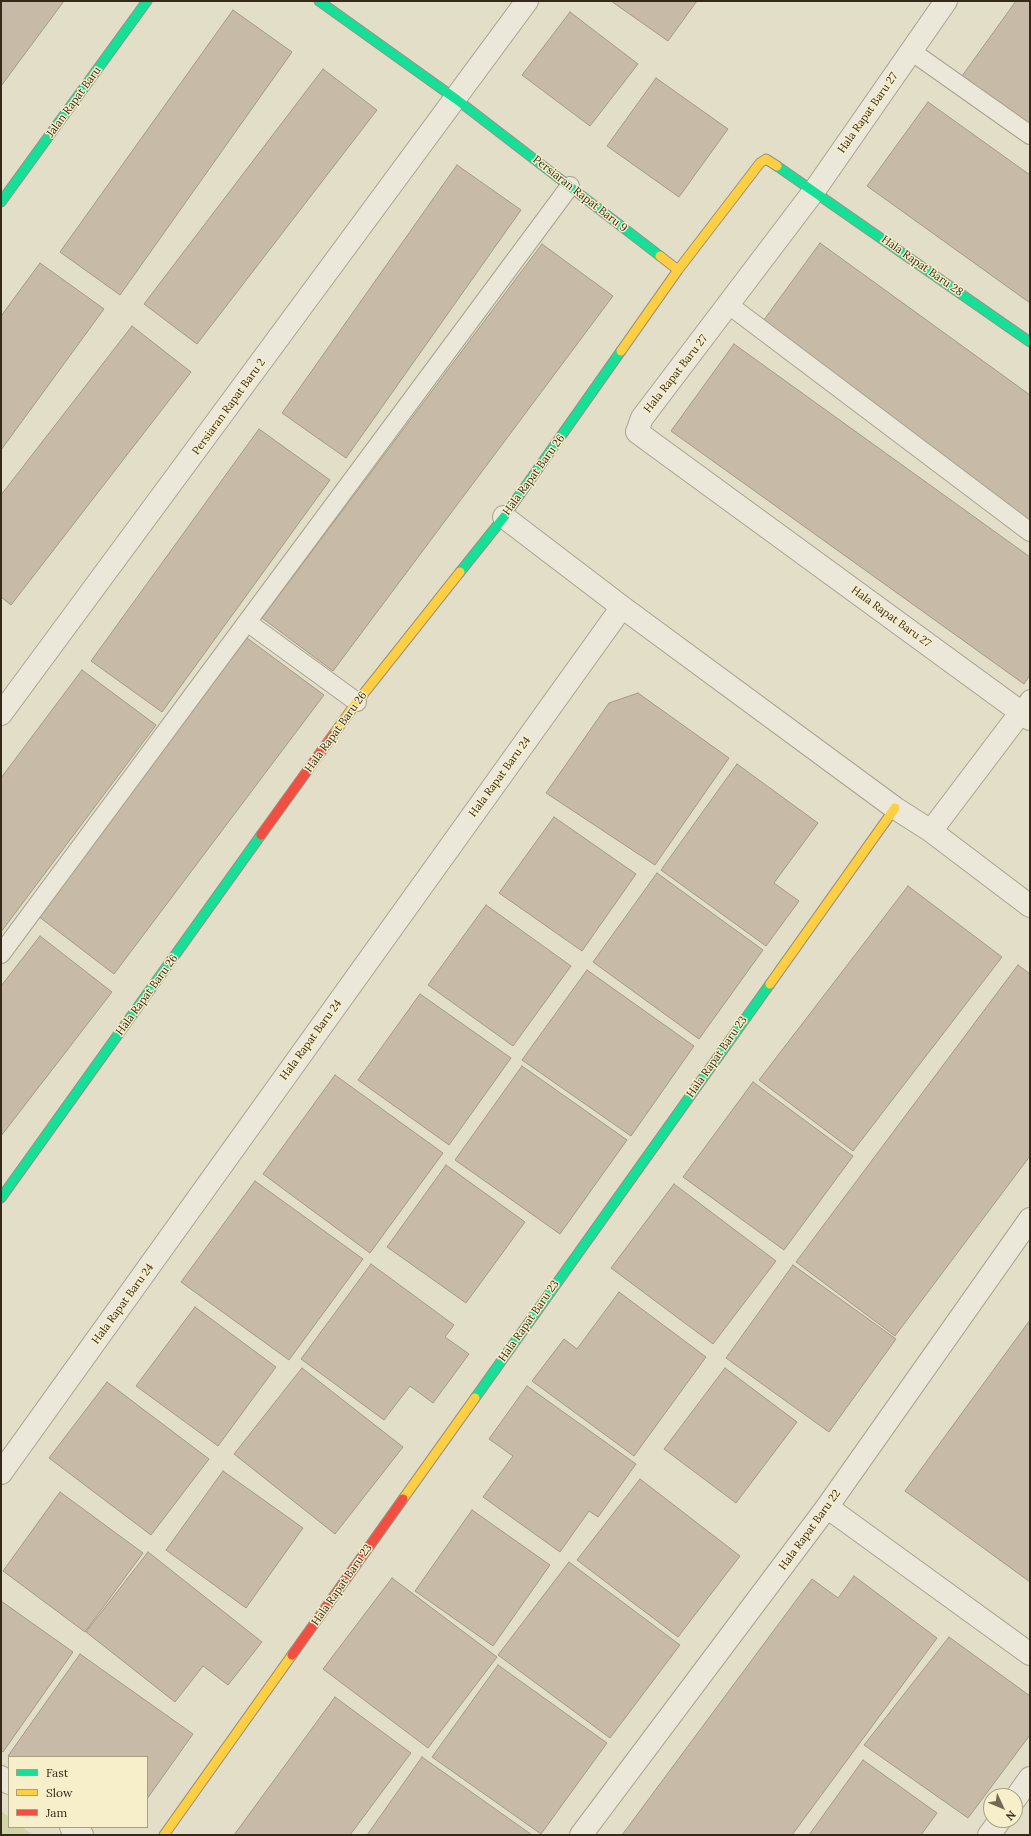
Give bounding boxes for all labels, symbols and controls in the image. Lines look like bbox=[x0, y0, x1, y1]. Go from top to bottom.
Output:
street label: Jalan Rapat Baru bbox=[44, 64, 104, 140]
street label: Hala Rapat Baru 27 bbox=[835, 70, 901, 156]
street label: Persiaran Rapat Baru 9 bbox=[530, 153, 630, 235]
street label: Hala Rapat Baru 28 bbox=[879, 233, 965, 299]
street label: Hala Rapat Baru 27 bbox=[641, 332, 711, 416]
street label: Persiaran Rapat Baru 2 bbox=[190, 356, 268, 458]
street label: Hala Rapat Baru 26 bbox=[500, 432, 568, 518]
street label: Hala Rapat Baru 27 bbox=[849, 584, 933, 650]
street label: Hala Rapat Baru 26 bbox=[302, 689, 370, 775]
street label: Hala Rapat Baru 24 bbox=[466, 734, 534, 820]
street label: Hala Rapat Baru 26 bbox=[113, 952, 181, 1038]
street label: Hala Rapat Baru 24 bbox=[277, 997, 345, 1083]
street label: Hala Rapat Baru 23 bbox=[684, 1014, 750, 1100]
street label: Hala Rapat Baru 24 bbox=[89, 1261, 157, 1347]
street label: Hala Rapat Baru 23 bbox=[496, 1278, 562, 1364]
street label: Hala Rapat Baru 22 bbox=[776, 1487, 844, 1573]
street label: Hala Rapat Baru 23 bbox=[309, 1542, 375, 1628]
legend bbox=[8, 1756, 148, 1828]
text: Fast bbox=[46, 1765, 69, 1780]
text: Slow bbox=[46, 1785, 73, 1800]
north arrow bbox=[983, 1788, 1023, 1828]
text: Jam bbox=[46, 1805, 67, 1820]
text: N bbox=[1003, 1808, 1019, 1824]

